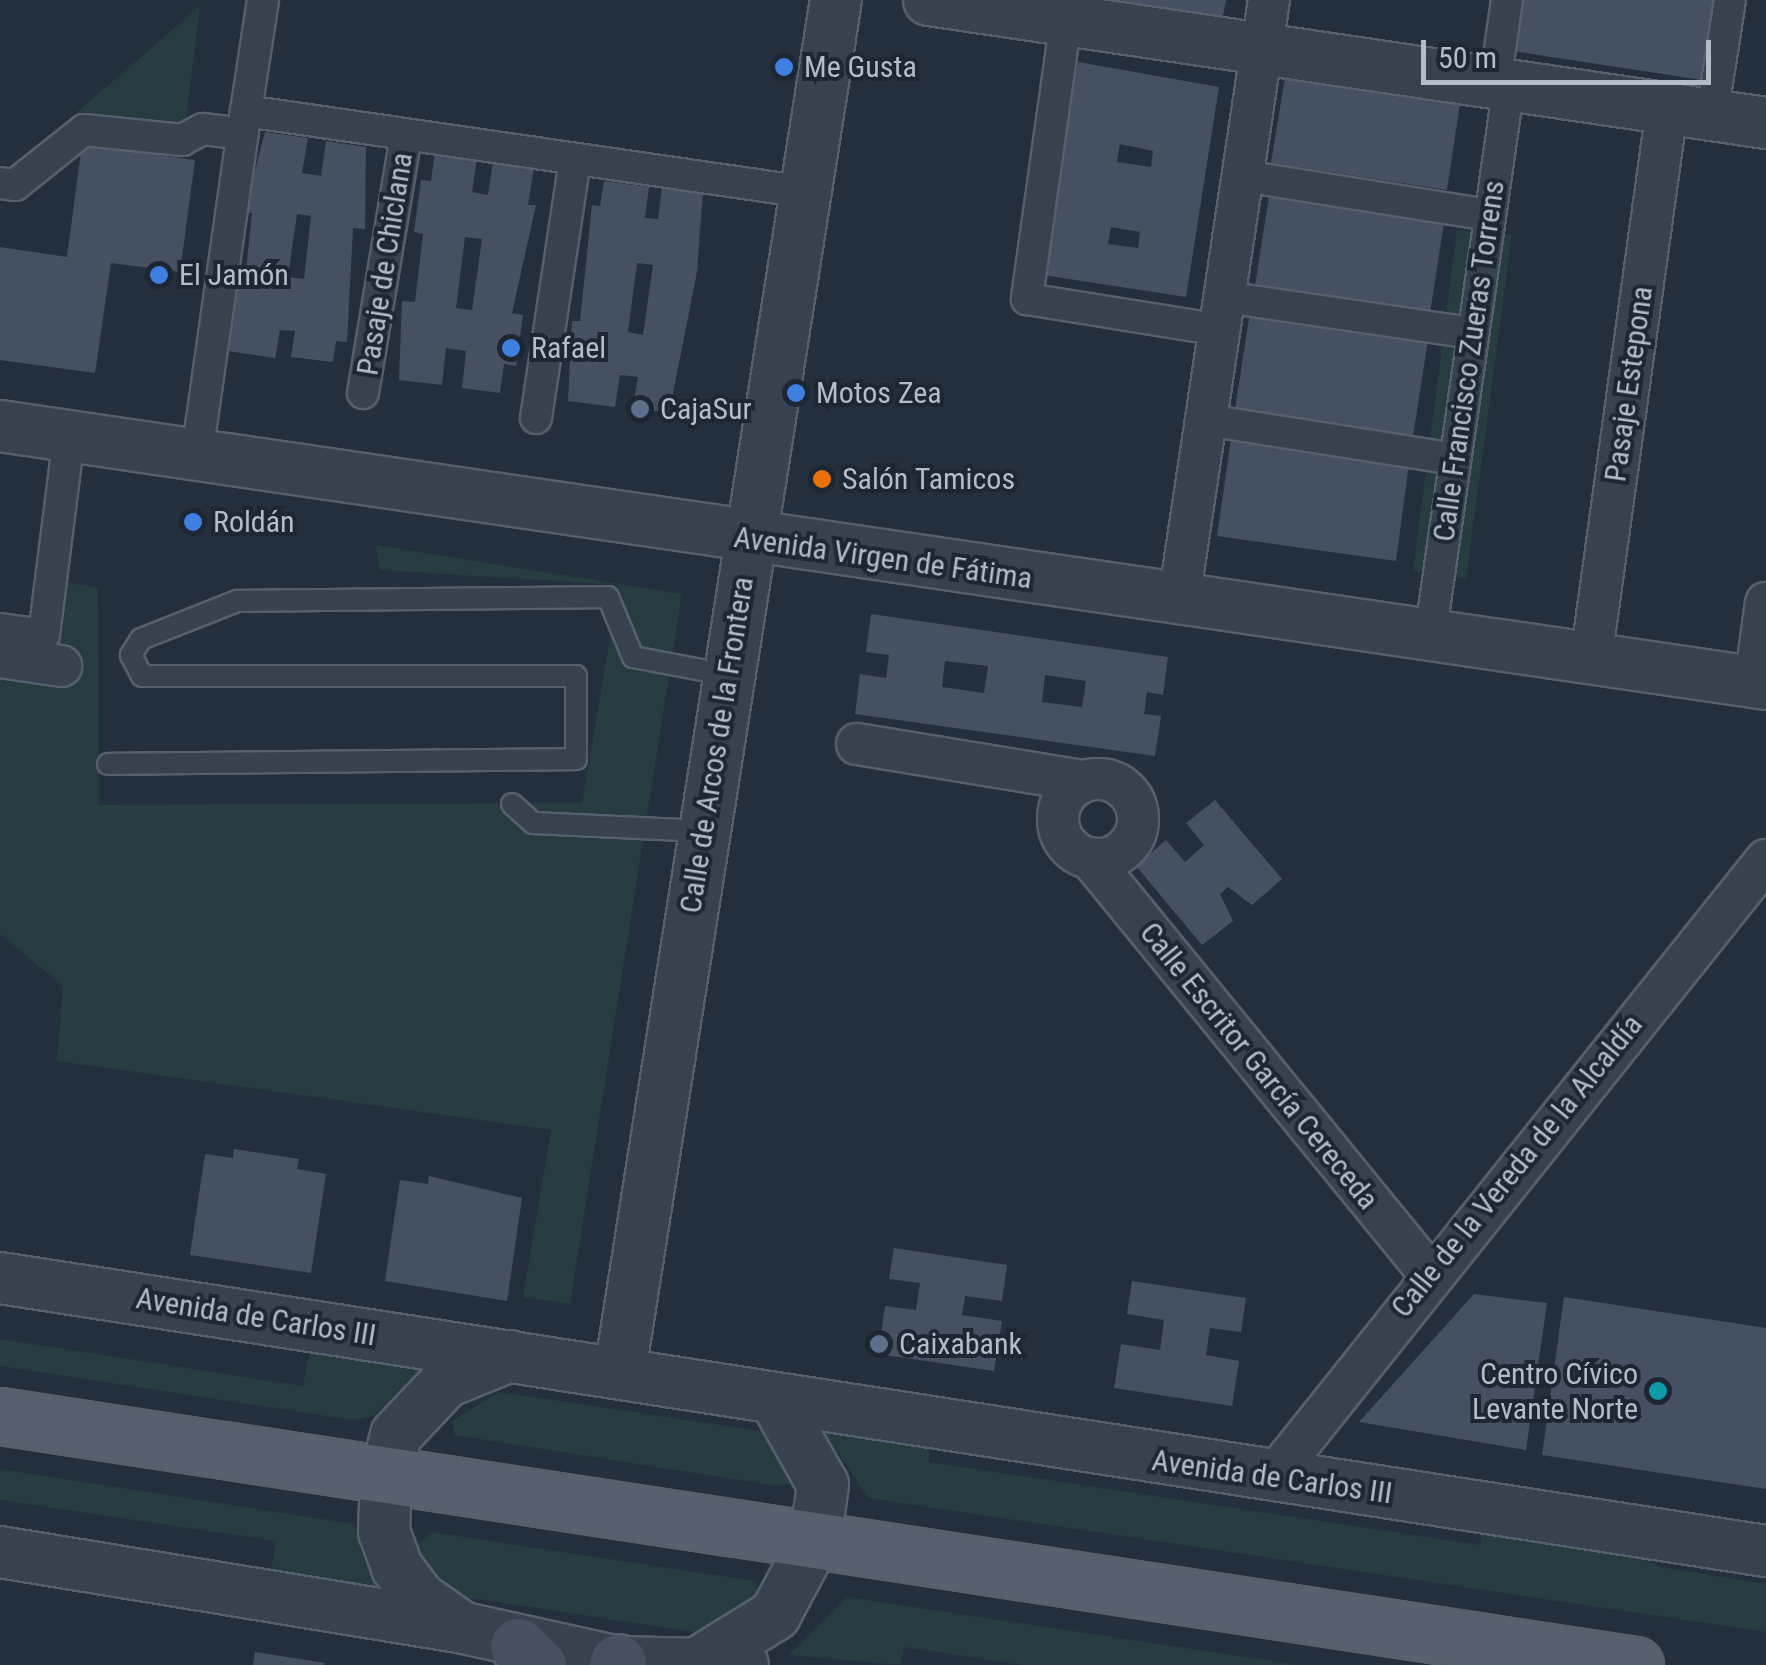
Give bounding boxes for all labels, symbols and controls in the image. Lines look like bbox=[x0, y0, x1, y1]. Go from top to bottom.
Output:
scale bar bbox=[1426, 20, 1716, 82]
text: 50 m bbox=[1438, 40, 1497, 75]
place label: Me Gusta bbox=[804, 49, 917, 85]
marker: Me Gusta bbox=[773, 56, 795, 78]
street label: Pasaje de Chiclana bbox=[350, 150, 420, 378]
street label: Calle Francisco Zueras Torrens bbox=[1426, 178, 1512, 544]
place label: El Jamón bbox=[179, 257, 289, 293]
marker: El Jamón bbox=[148, 264, 170, 286]
street label: Pasaje Estepona bbox=[1597, 284, 1661, 484]
place label: Rafael bbox=[531, 330, 606, 366]
marker: Rafael bbox=[500, 337, 522, 359]
place label: Motos Zea bbox=[816, 375, 942, 411]
marker: Motos Zea bbox=[785, 382, 807, 404]
place label: CajaSur bbox=[660, 391, 752, 427]
marker: CajaSur bbox=[629, 398, 651, 420]
place label: Salón Tamicos bbox=[842, 461, 1016, 497]
marker: Salón Tamicos bbox=[811, 468, 833, 490]
place label: Roldán bbox=[213, 504, 295, 540]
marker: Roldán bbox=[182, 511, 204, 533]
street label: Avenida Virgen de Fátima bbox=[732, 519, 1034, 597]
street label: Calle de Arcos de la Frontera bbox=[673, 574, 761, 916]
street label: Calle Escritor García Cereceda bbox=[1132, 915, 1386, 1217]
street label: Calle de la Vereda de la Alcaldía bbox=[1384, 1007, 1650, 1325]
street label: Avenida de Carlos III bbox=[134, 1280, 378, 1354]
place label: Caixabank bbox=[899, 1326, 1022, 1362]
marker: Caixabank bbox=[868, 1333, 890, 1355]
place label: Centro Cívico Levante Norte bbox=[1472, 1356, 1638, 1426]
marker: Centro Cívico Levante Norte bbox=[1647, 1380, 1669, 1402]
street label: Avenida de Carlos III bbox=[1150, 1442, 1394, 1512]

